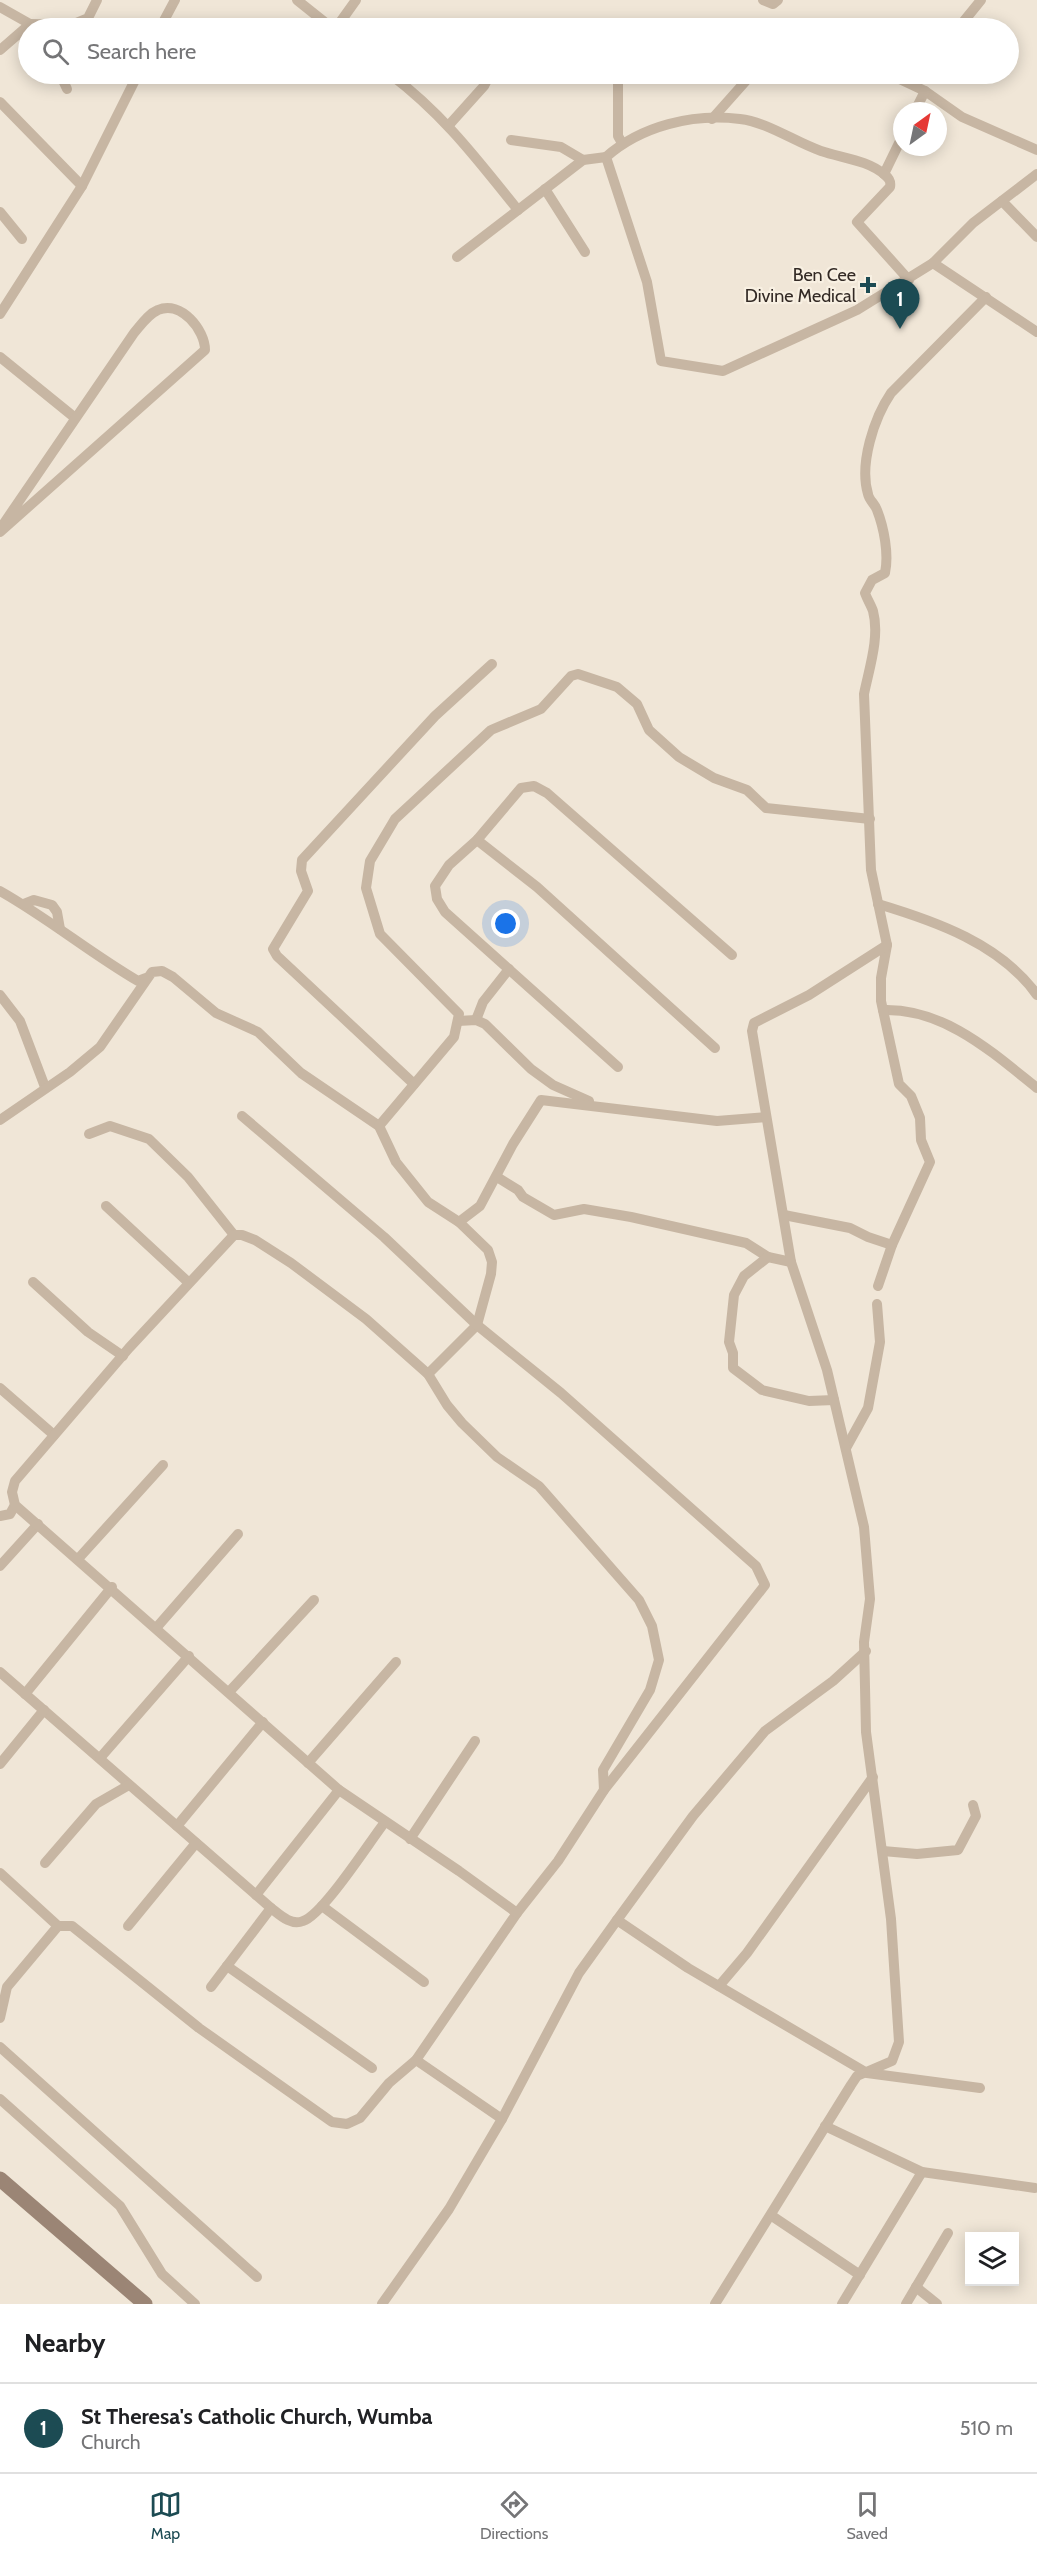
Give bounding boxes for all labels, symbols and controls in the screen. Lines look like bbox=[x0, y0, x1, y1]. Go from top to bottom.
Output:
search box bbox=[18, 18, 1019, 84]
icon: search bbox=[39, 35, 72, 68]
text: Search here bbox=[87, 38, 196, 65]
north arrow bbox=[893, 102, 947, 156]
place label: Ben Cee Divine Medical bbox=[745, 264, 857, 307]
marker: Ben Cee Divine Medical bbox=[861, 278, 875, 292]
pin: 1 bbox=[880, 280, 920, 329]
your location bbox=[491, 909, 520, 938]
map controls bbox=[965, 2232, 1019, 2286]
button: layers bbox=[965, 2232, 1019, 2286]
text: Nearby bbox=[24, 2327, 105, 2359]
text: St Theresa's Catholic Church, Wumba bbox=[81, 2403, 432, 2430]
text: 1 bbox=[40, 2416, 47, 2440]
text: 510 m bbox=[960, 2416, 1013, 2440]
text: Church bbox=[81, 2430, 141, 2454]
tab: Map bbox=[149, 2488, 182, 2543]
tab: Directions bbox=[480, 2488, 548, 2543]
tab: Saved bbox=[846, 2488, 888, 2543]

